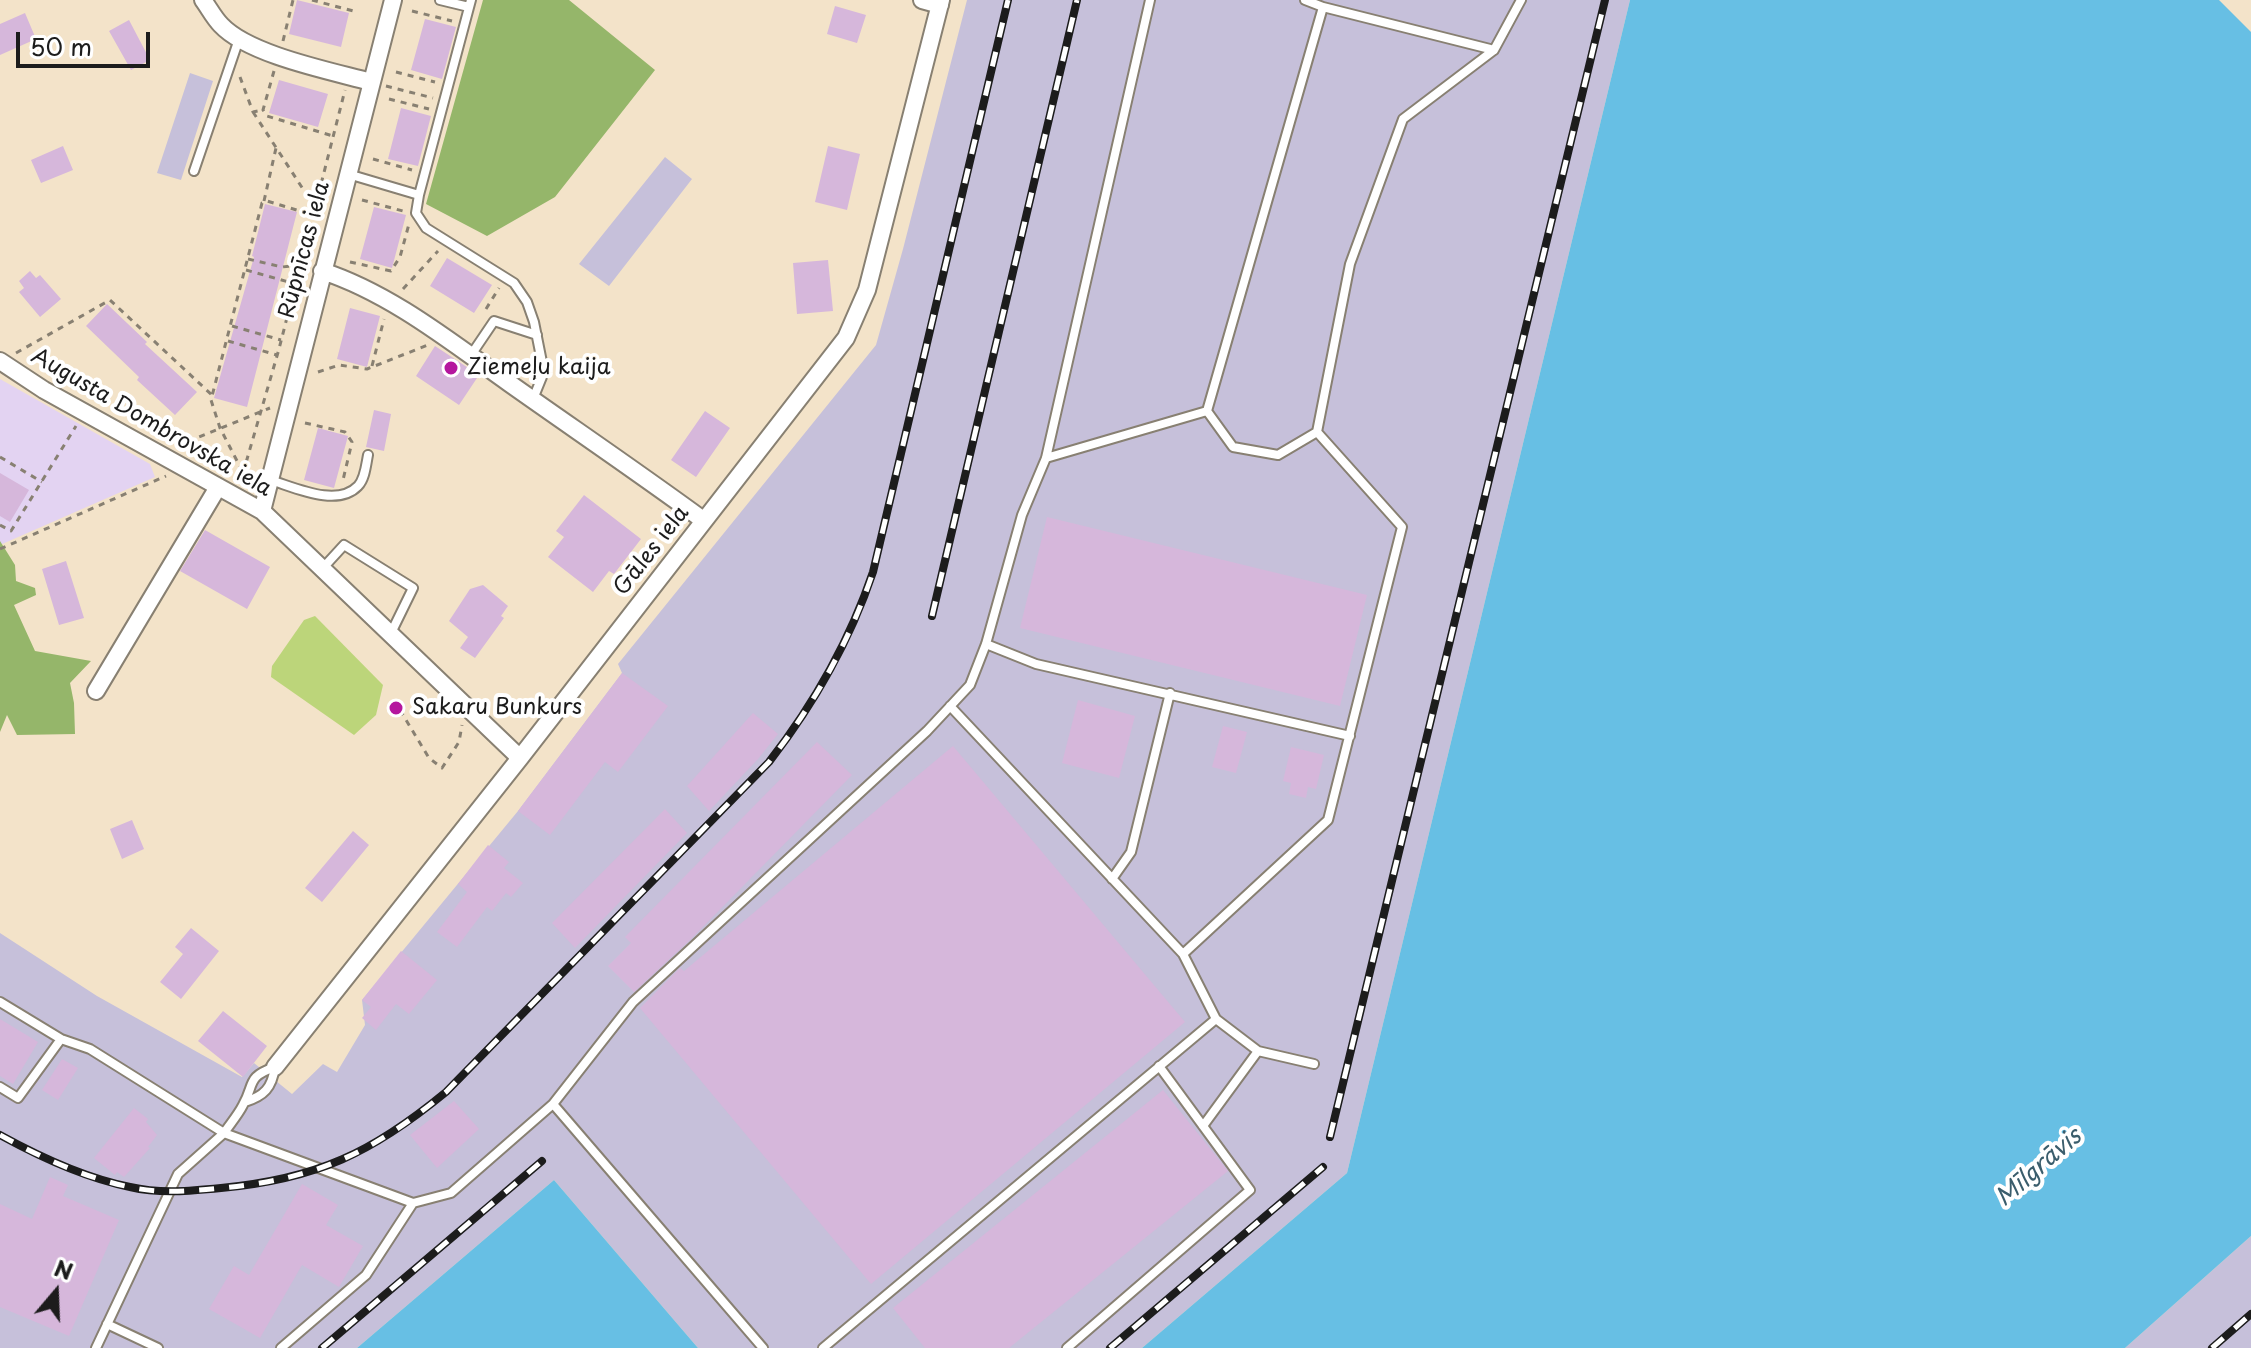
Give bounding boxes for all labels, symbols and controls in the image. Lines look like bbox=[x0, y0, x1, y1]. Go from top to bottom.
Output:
scale bar bbox=[20, 16, 154, 66]
text: 50 m bbox=[30, 28, 92, 64]
street label: Rūpnīcas iela bbox=[274, 179, 336, 321]
street label: Augusta Dombrovska iela bbox=[26, 343, 276, 503]
place label: Ziemeļu kaija bbox=[467, 355, 611, 381]
marker: Ziemeļu kaija bbox=[442, 359, 460, 377]
street label: Gāles iela bbox=[609, 501, 695, 601]
place label: Sakaru Bunkurs bbox=[412, 695, 582, 721]
marker: Sakaru Bunkurs bbox=[387, 699, 405, 717]
water label: Mīlgrāvis bbox=[1990, 1123, 2088, 1213]
text: N bbox=[50, 1250, 78, 1287]
north arrow bbox=[16, 1252, 96, 1332]

